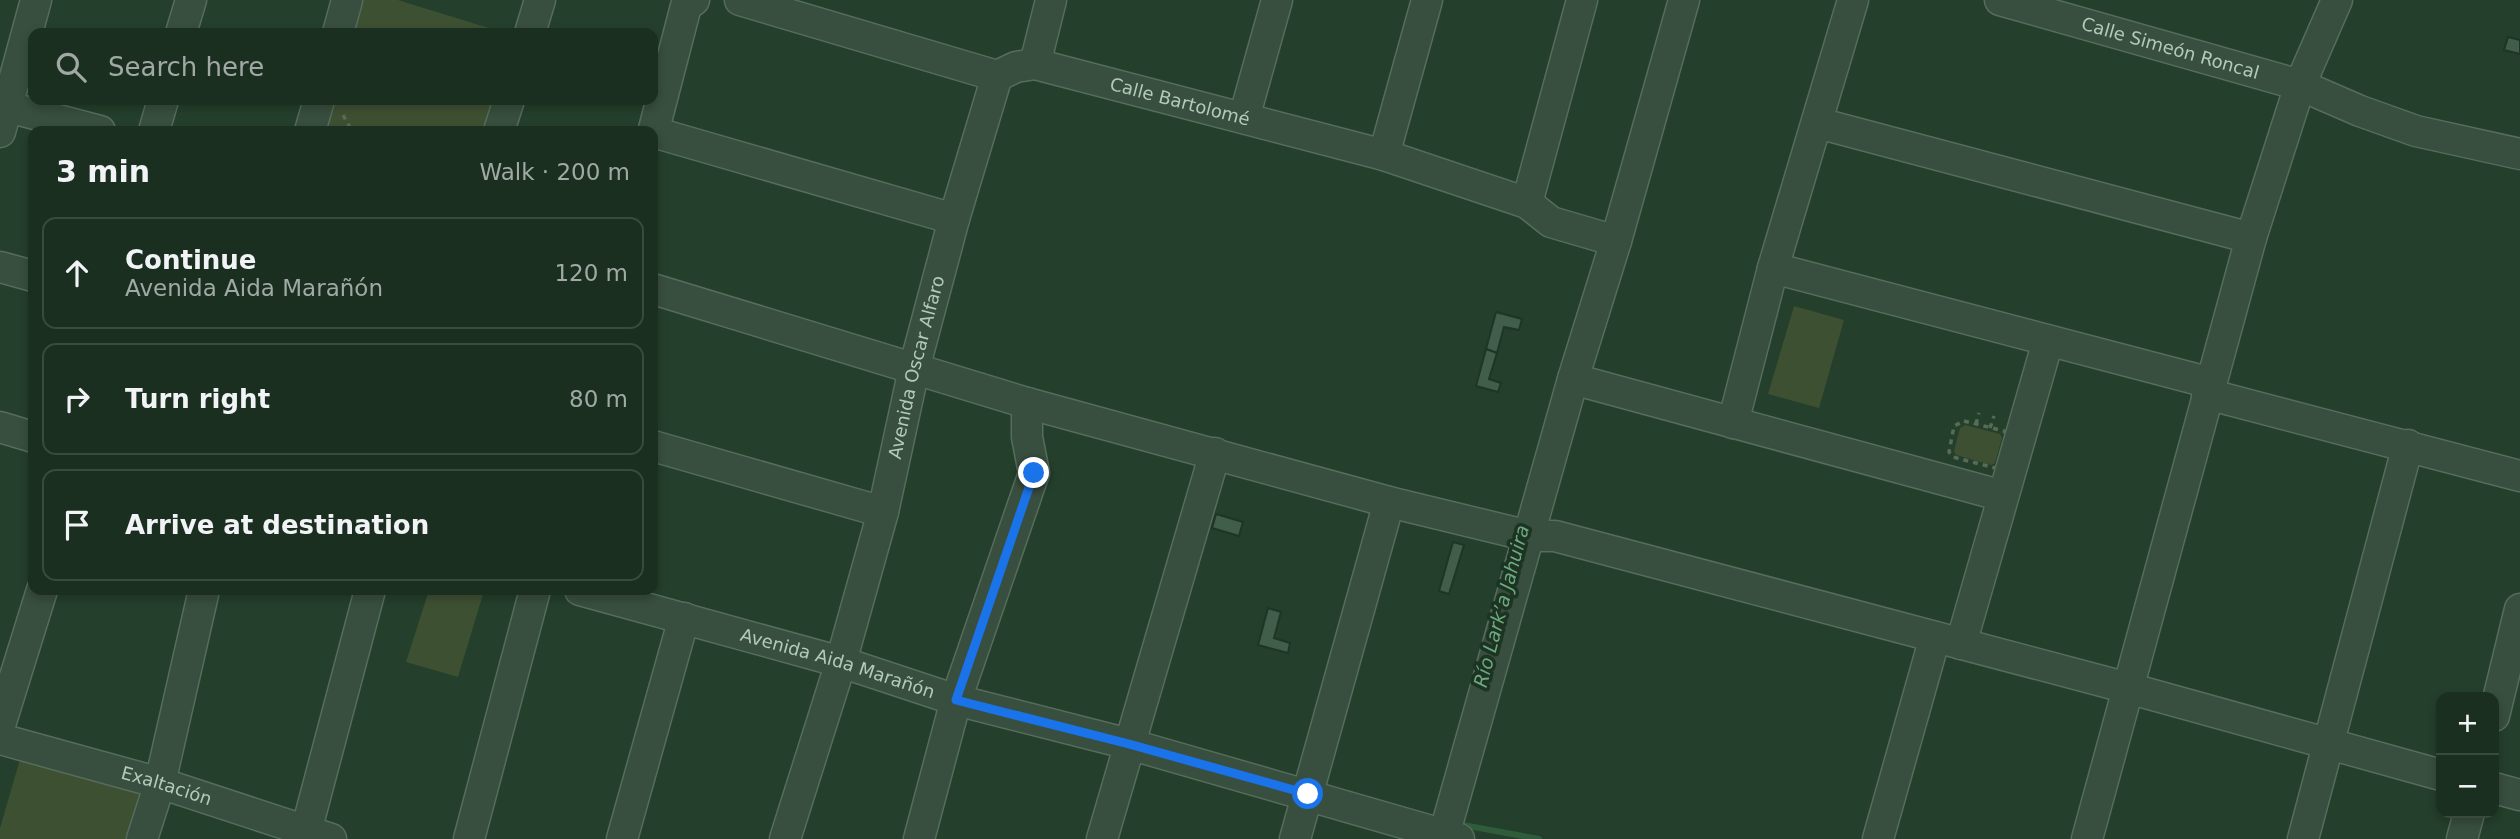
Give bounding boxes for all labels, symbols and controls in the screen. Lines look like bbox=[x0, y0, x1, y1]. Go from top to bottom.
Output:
street label: Calle Simeón Roncal bbox=[2079, 13, 2262, 83]
search box bbox=[28, 28, 658, 105]
icon: search bbox=[52, 48, 90, 86]
text: Search here bbox=[108, 52, 264, 82]
street label: Calle Bartolomé bbox=[1108, 73, 1252, 130]
text: 3 min bbox=[56, 154, 150, 189]
text: Walk · 200 m bbox=[479, 159, 630, 185]
text: Continue bbox=[125, 245, 256, 275]
icon: ahead bbox=[58, 254, 96, 292]
text: 120 m bbox=[554, 260, 628, 286]
street label: Avenida Oscar Alfaro bbox=[884, 273, 948, 461]
text: Avenida Aida Marañón bbox=[125, 275, 383, 301]
icon: right bbox=[58, 380, 96, 418]
text: Turn right bbox=[125, 384, 270, 414]
text: 80 m bbox=[569, 386, 628, 412]
route end bbox=[1018, 457, 1049, 488]
icon: arrive bbox=[58, 506, 96, 544]
text: Arrive at destination bbox=[125, 510, 429, 540]
water label: Río Lark’a Jahuira bbox=[1469, 523, 1533, 689]
street label: Avenida Aida Marañón bbox=[738, 624, 938, 702]
map controls bbox=[2436, 692, 2499, 818]
button: + bbox=[2436, 692, 2499, 755]
button: − bbox=[2436, 755, 2499, 818]
street label: Exaltación bbox=[119, 762, 215, 809]
route start bbox=[1292, 778, 1323, 809]

